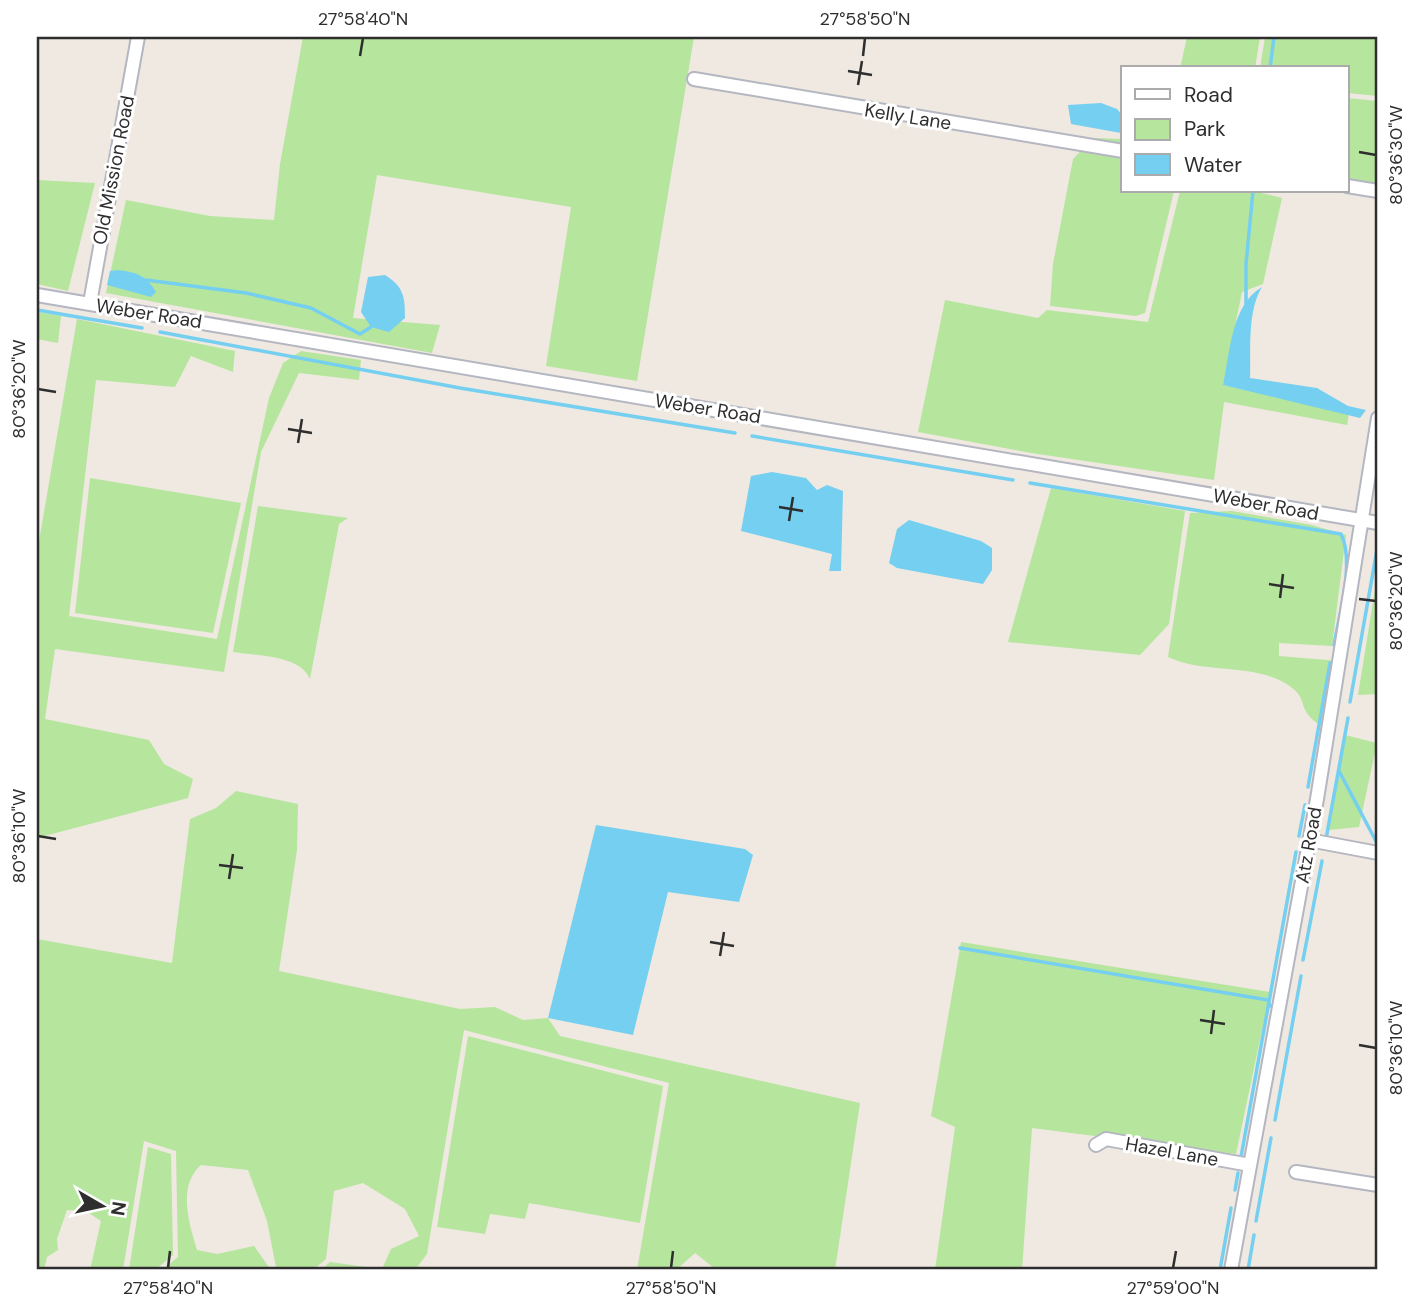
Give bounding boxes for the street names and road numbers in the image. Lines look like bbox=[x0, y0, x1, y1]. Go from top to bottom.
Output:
street label: Old Mission Road bbox=[87, 93, 140, 247]
street label: Kelly Lane bbox=[863, 97, 953, 136]
street label: Weber Road bbox=[94, 293, 204, 334]
street label: Weber Road bbox=[653, 388, 763, 429]
street label: Weber Road bbox=[1211, 483, 1321, 526]
street label: Atz Road bbox=[1289, 805, 1328, 885]
street label: Hazel Lane bbox=[1123, 1131, 1220, 1172]

